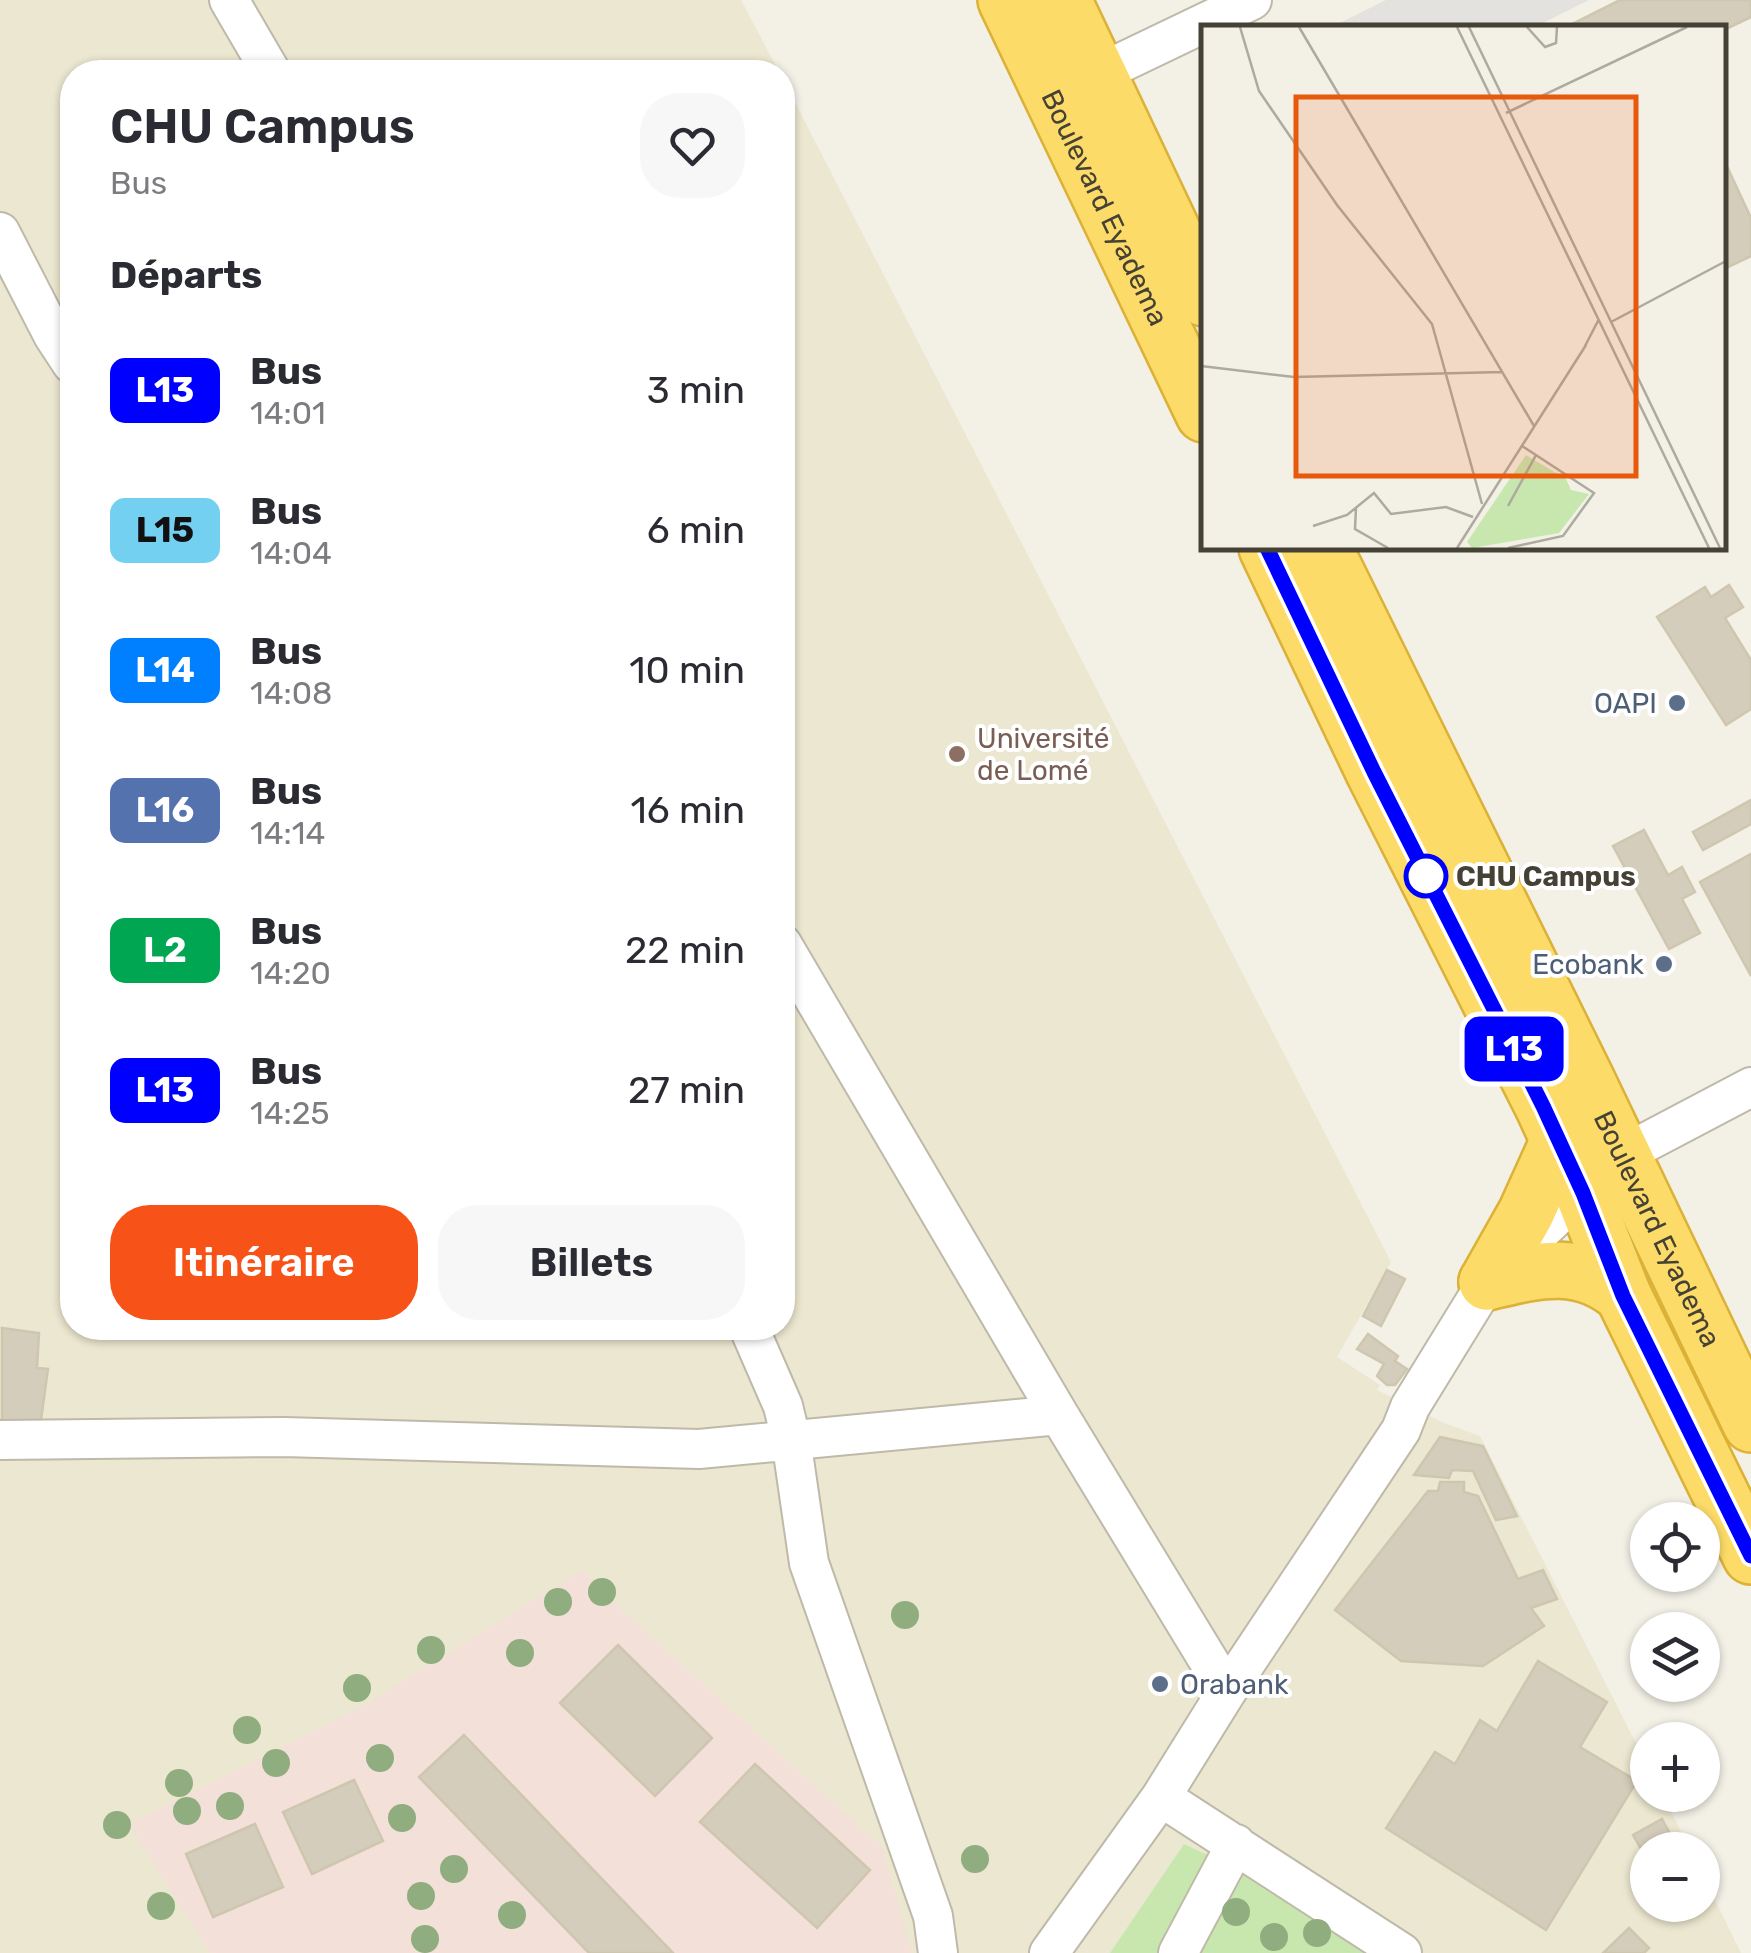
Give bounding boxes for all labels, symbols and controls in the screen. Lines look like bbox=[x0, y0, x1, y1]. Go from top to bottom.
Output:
inset map bbox=[1201, 25, 1726, 550]
street label: Boulevard Eyadema bbox=[1034, 84, 1175, 331]
button: heart bbox=[640, 93, 745, 198]
text: CHU Campus bbox=[110, 98, 415, 155]
text: Bus bbox=[110, 164, 167, 202]
text: Départs bbox=[110, 252, 262, 298]
text: Bus bbox=[250, 348, 322, 394]
text: 3 min bbox=[647, 367, 745, 413]
text: L13 bbox=[136, 369, 194, 411]
text: 14:01 bbox=[250, 394, 326, 432]
text: Bus bbox=[250, 488, 322, 534]
text: 6 min bbox=[647, 507, 745, 553]
text: L15 bbox=[136, 509, 194, 551]
text: 14:04 bbox=[250, 534, 332, 572]
text: Bus bbox=[250, 628, 322, 674]
text: 10 min bbox=[629, 647, 745, 693]
text: L14 bbox=[135, 649, 195, 691]
text: 14:08 bbox=[250, 674, 332, 712]
place label: OAPI bbox=[1594, 687, 1657, 720]
marker: OAPI bbox=[1666, 692, 1688, 714]
place label: Université de Lomé bbox=[977, 722, 1109, 787]
marker: Université de Lomé bbox=[946, 743, 968, 765]
text: Bus bbox=[250, 768, 322, 814]
text: 16 min bbox=[631, 787, 745, 833]
text: L16 bbox=[136, 789, 194, 831]
text: 14:14 bbox=[250, 814, 325, 852]
marker: CHU Campus bbox=[1405, 855, 1447, 897]
place label: CHU Campus bbox=[1456, 860, 1636, 893]
text: Bus bbox=[250, 908, 322, 954]
text: 22 min bbox=[625, 927, 745, 973]
text: L2 bbox=[143, 929, 187, 971]
place label: Ecobank bbox=[1532, 948, 1645, 981]
marker: Ecobank bbox=[1653, 953, 1675, 975]
text: 14:20 bbox=[250, 954, 331, 992]
line badge: L13 bbox=[1456, 1016, 1572, 1082]
text: L13 bbox=[1485, 1028, 1543, 1070]
text: Bus bbox=[250, 1048, 322, 1094]
text: 27 min bbox=[628, 1067, 745, 1113]
text: L13 bbox=[136, 1069, 194, 1111]
text: 14:25 bbox=[250, 1094, 330, 1132]
street label: Boulevard Eyadema bbox=[1587, 1106, 1728, 1352]
button: Itinéraire bbox=[110, 1205, 418, 1320]
button: Billets bbox=[438, 1205, 745, 1320]
map controls bbox=[1630, 1502, 1720, 1922]
button: locate bbox=[1630, 1502, 1720, 1592]
button: layers bbox=[1630, 1612, 1720, 1702]
place label: Orabank bbox=[1180, 1668, 1289, 1701]
marker: Orabank bbox=[1149, 1673, 1171, 1695]
button: + bbox=[1630, 1722, 1720, 1812]
button: − bbox=[1630, 1832, 1720, 1922]

